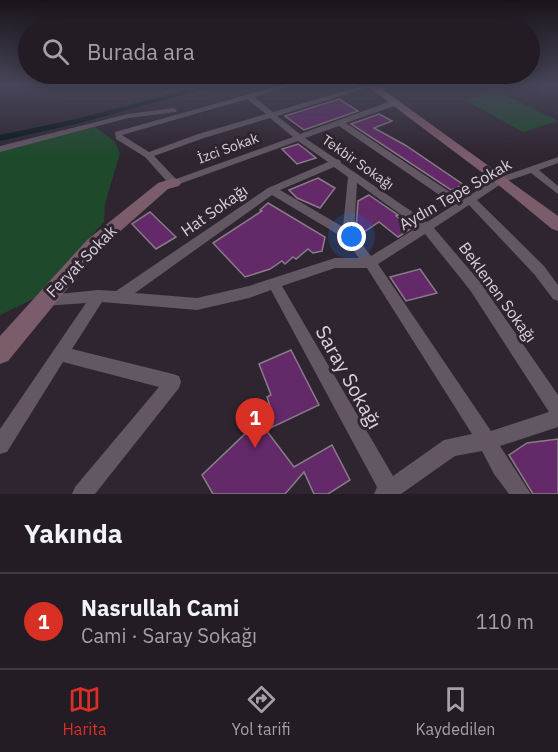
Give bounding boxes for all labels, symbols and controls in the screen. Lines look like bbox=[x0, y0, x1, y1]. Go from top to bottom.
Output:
search box bbox=[18, 18, 540, 84]
icon: search bbox=[39, 35, 72, 68]
text: Burada ara bbox=[87, 37, 195, 66]
street label: İzci Sokak bbox=[195, 128, 262, 167]
street label: Tekbir Sokağı bbox=[318, 131, 398, 193]
street label: Aydın Tepe Sokak bbox=[395, 153, 515, 234]
street label: Hat Sokağı bbox=[177, 180, 251, 240]
street label: Feryat Sokak bbox=[42, 220, 121, 301]
your location bbox=[337, 222, 366, 251]
street label: Beklenen Sokağı bbox=[455, 238, 541, 346]
street label: Saray Sokağı bbox=[309, 320, 389, 434]
pin: 1 bbox=[236, 398, 274, 448]
text: Yakında bbox=[24, 516, 123, 550]
text: Nasrullah Cami bbox=[81, 593, 239, 622]
text: 1 bbox=[38, 608, 50, 635]
text: 110 m bbox=[476, 608, 534, 635]
text: Cami · Saray Sokağı bbox=[81, 622, 257, 649]
tab: Harita bbox=[63, 683, 106, 739]
tab: Yol tarifi bbox=[232, 683, 290, 739]
tab: Kaydedilen bbox=[416, 683, 495, 739]

